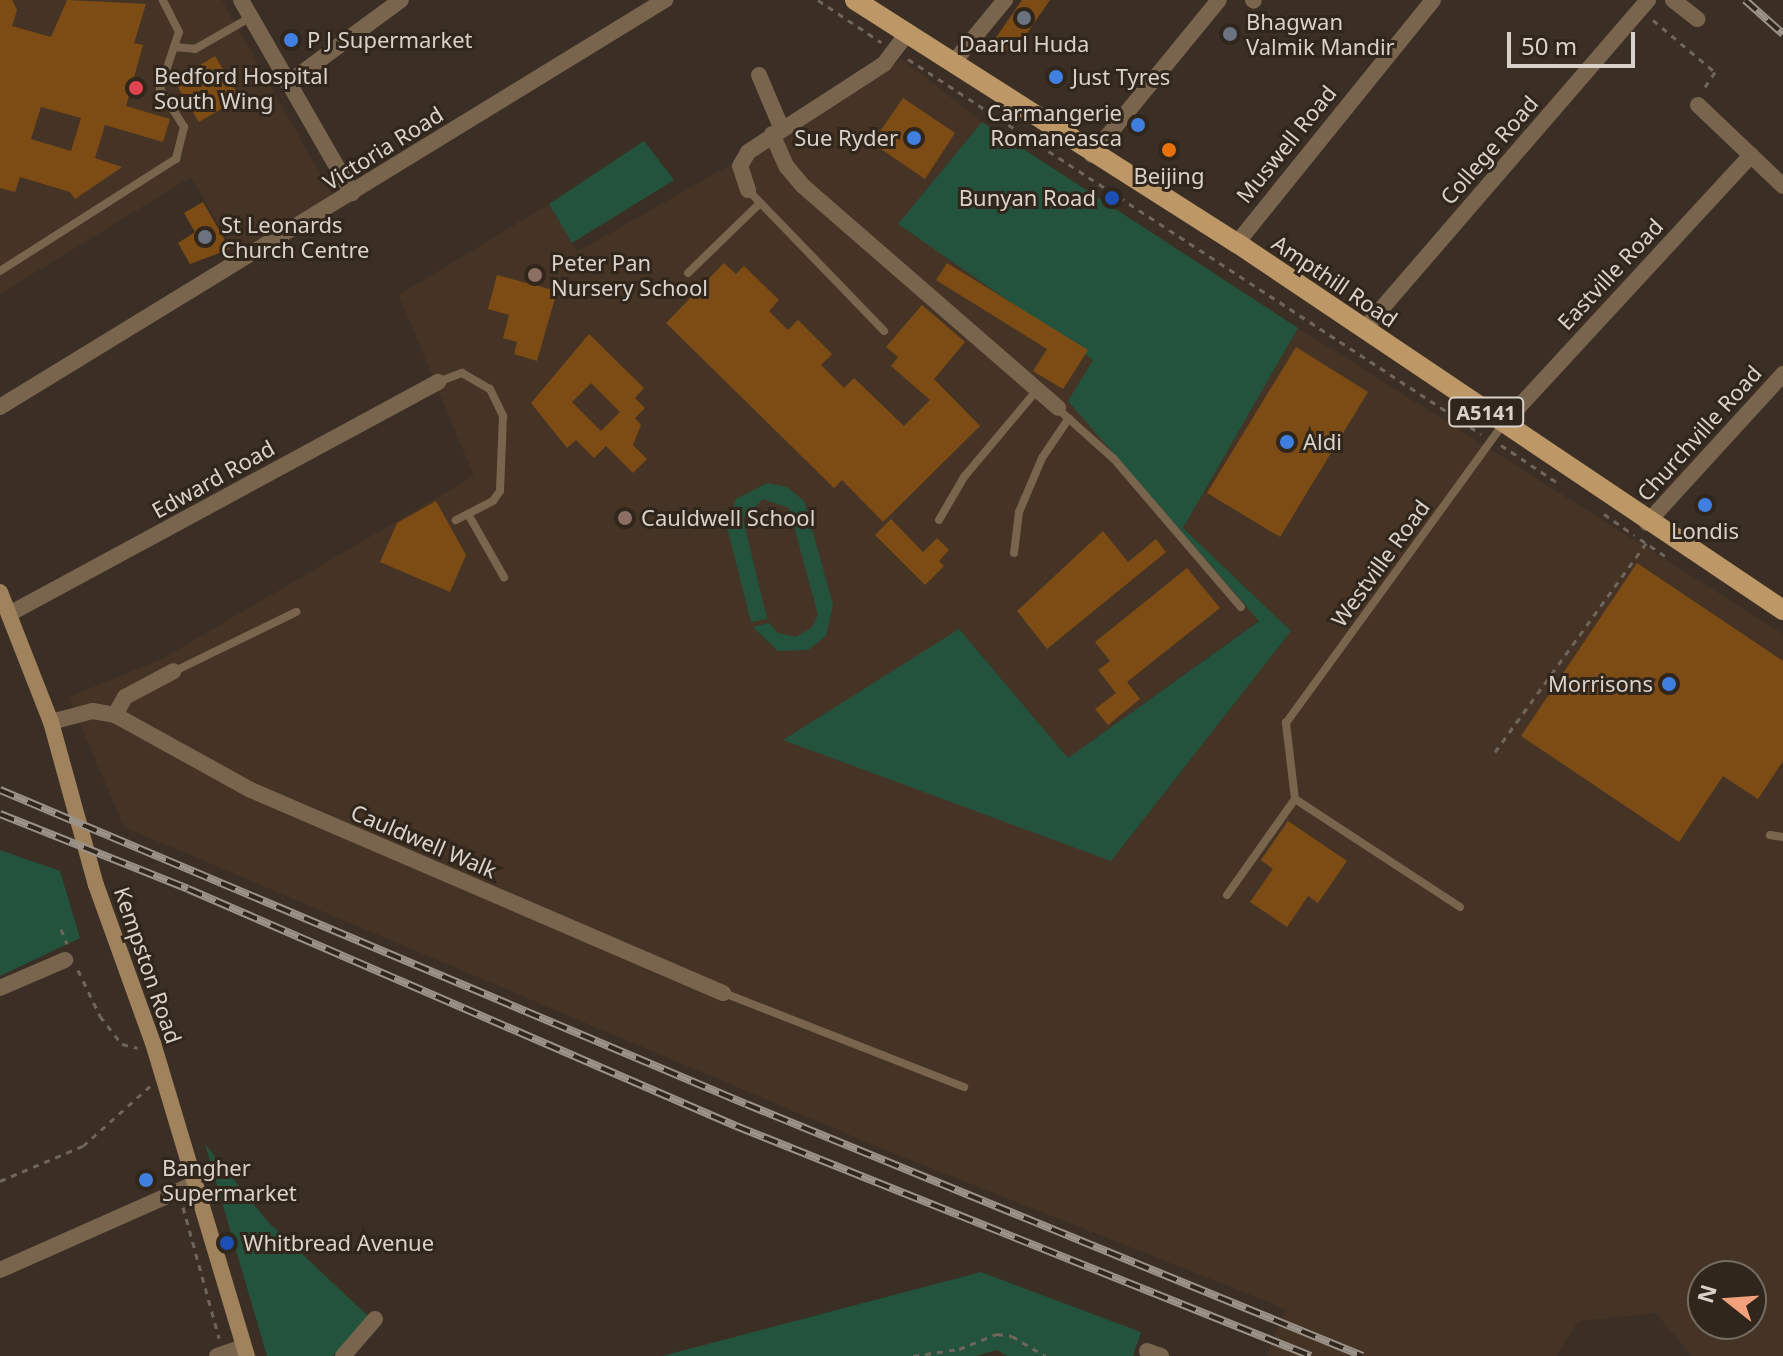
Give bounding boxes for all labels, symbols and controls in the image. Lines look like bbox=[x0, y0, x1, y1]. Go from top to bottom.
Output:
place label: Bhagwan Valmik Mandir bbox=[1246, 8, 1395, 60]
marker: Daarul Huda bbox=[1015, 9, 1033, 27]
scale bar bbox=[1511, 16, 1639, 66]
marker: Bhagwan Valmik Mandir bbox=[1221, 25, 1239, 43]
place label: P J Supermarket bbox=[307, 27, 473, 53]
text: 50 m bbox=[1521, 29, 1577, 62]
marker: P J Supermarket bbox=[282, 31, 300, 49]
place label: Daarul Huda bbox=[959, 31, 1089, 57]
place label: Bedford Hospital South Wing bbox=[154, 62, 328, 114]
place label: Just Tyres bbox=[1072, 64, 1170, 90]
marker: Just Tyres bbox=[1047, 68, 1065, 86]
marker: Bedford Hospital South Wing bbox=[125, 77, 147, 99]
street label: Muswell Road bbox=[1231, 80, 1341, 208]
street label: College Road bbox=[1435, 90, 1543, 210]
place label: Carmangerie Romaneasca bbox=[987, 99, 1122, 150]
street label: Victoria Road bbox=[318, 101, 448, 195]
marker: Carmangerie Romaneasca bbox=[1129, 116, 1147, 134]
place label: Sue Ryder bbox=[794, 125, 898, 151]
marker: Sue Ryder bbox=[905, 129, 923, 147]
marker: Beijing bbox=[1160, 141, 1178, 159]
place label: Beijing bbox=[1134, 163, 1204, 189]
place label: Bunyan Road bbox=[959, 185, 1096, 211]
marker: Bunyan Road bbox=[1103, 189, 1121, 207]
place label: St Leonards Church Centre bbox=[221, 211, 370, 262]
street label: Eastville Road bbox=[1552, 213, 1668, 335]
marker: St Leonards Church Centre bbox=[196, 228, 214, 246]
street label: Ampthill Road bbox=[1267, 229, 1403, 333]
place label: Peter Pan Nursery School bbox=[551, 249, 708, 300]
marker: Peter Pan Nursery School bbox=[526, 266, 544, 284]
street label: Churchville Road bbox=[1631, 360, 1767, 506]
road number: A5141 bbox=[1448, 396, 1524, 428]
place label: Aldi bbox=[1303, 429, 1342, 455]
marker: Aldi bbox=[1278, 433, 1296, 451]
street label: Edward Road bbox=[147, 434, 279, 524]
street label: Westville Road bbox=[1325, 495, 1435, 631]
marker: Londis bbox=[1696, 496, 1714, 514]
place label: Cauldwell School bbox=[641, 505, 815, 531]
marker: Cauldwell School bbox=[616, 509, 634, 527]
place label: Londis bbox=[1671, 518, 1739, 544]
place label: Morrisons bbox=[1548, 671, 1653, 697]
marker: Morrisons bbox=[1660, 675, 1678, 693]
street label: Cauldwell Walk bbox=[347, 798, 501, 884]
street label: Kempston Road bbox=[109, 883, 187, 1047]
place label: Bangher Supermarket bbox=[162, 1154, 297, 1206]
marker: Bangher Supermarket bbox=[137, 1171, 155, 1189]
place label: Whitbread Avenue bbox=[243, 1230, 434, 1256]
marker: Whitbread Avenue bbox=[218, 1234, 236, 1252]
north arrow bbox=[1687, 1260, 1767, 1340]
text: N bbox=[1689, 1281, 1723, 1307]

